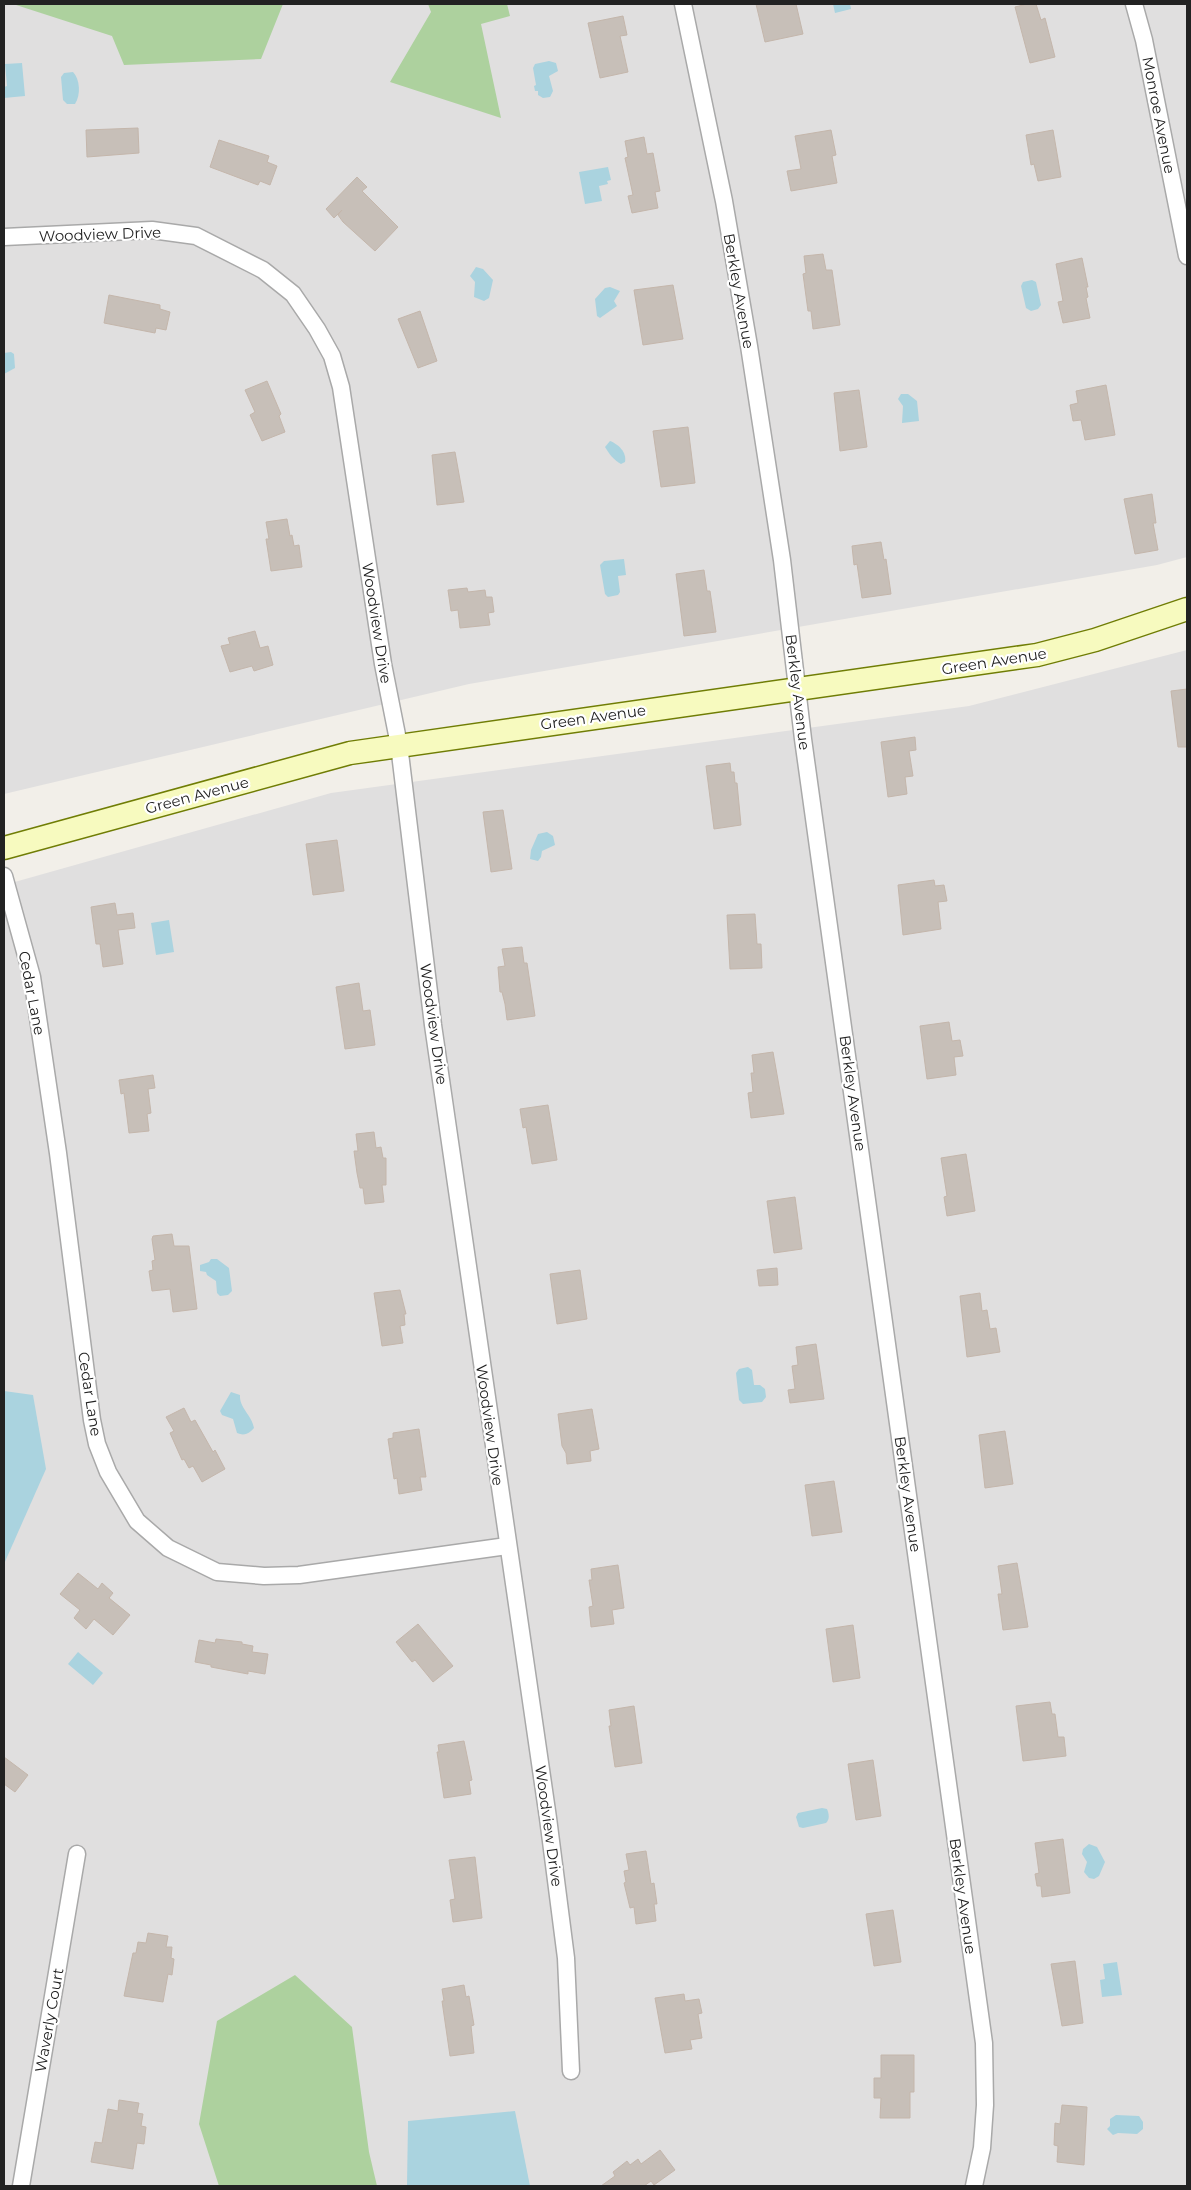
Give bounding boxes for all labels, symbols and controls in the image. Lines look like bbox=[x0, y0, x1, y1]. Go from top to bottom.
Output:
street label: Monroe Avenue bbox=[1138, 55, 1180, 175]
street label: Woodview Drive bbox=[39, 222, 161, 246]
street label: Berkley Avenue bbox=[719, 232, 759, 350]
street label: Woodview Drive bbox=[358, 561, 396, 685]
street label: Berkley Avenue bbox=[781, 633, 815, 751]
street label: Green Avenue bbox=[940, 643, 1048, 679]
street label: Green Avenue bbox=[539, 700, 647, 734]
street label: Green Avenue bbox=[143, 772, 251, 818]
street label: Cedar Lane bbox=[15, 949, 49, 1037]
street label: Woodview Drive bbox=[416, 962, 452, 1086]
street label: Berkley Avenue bbox=[835, 1034, 871, 1152]
street label: Cedar Lane bbox=[74, 1350, 106, 1438]
street label: Woodview Drive bbox=[472, 1363, 508, 1487]
street label: Berkley Avenue bbox=[890, 1435, 926, 1553]
street label: Woodview Drive bbox=[531, 1764, 567, 1888]
street label: Berkley Avenue bbox=[945, 1837, 981, 1955]
street label: Waverly Court bbox=[30, 1966, 68, 2074]

